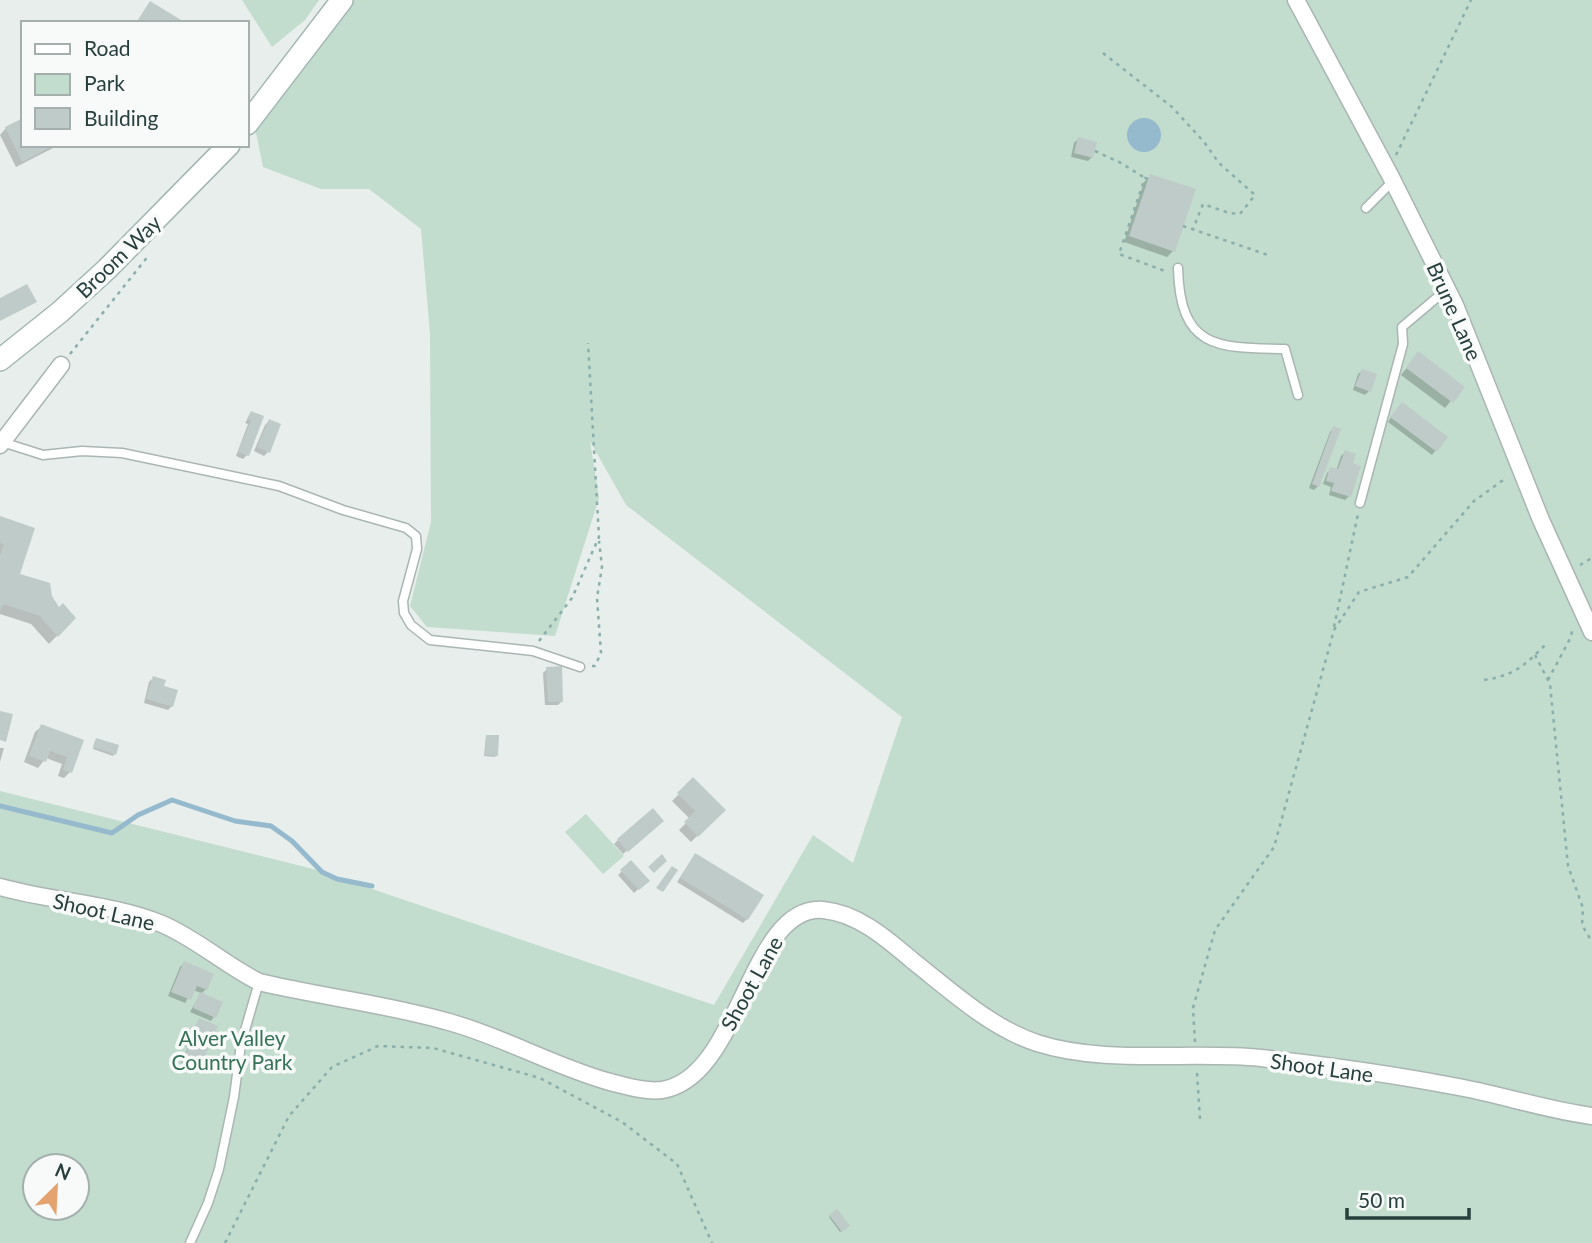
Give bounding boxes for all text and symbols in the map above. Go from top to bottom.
legend [21,21,248,147]
text: Road [84,35,131,60]
text: Park [84,70,125,95]
text: Building [84,105,159,130]
street label: Broom Way [70,209,166,303]
street label: Brune Lane [1422,258,1488,364]
street label: Shoot Lane [51,887,157,935]
street label: Shoot Lane [715,932,787,1034]
park label: Alver Valley Country Park [172,1025,293,1074]
street label: Shoot Lane [1269,1047,1375,1087]
north arrow [21,1152,91,1222]
text: N [52,1158,74,1184]
scale bar [1347,1176,1470,1220]
text: 50 m [1358,1187,1405,1212]

